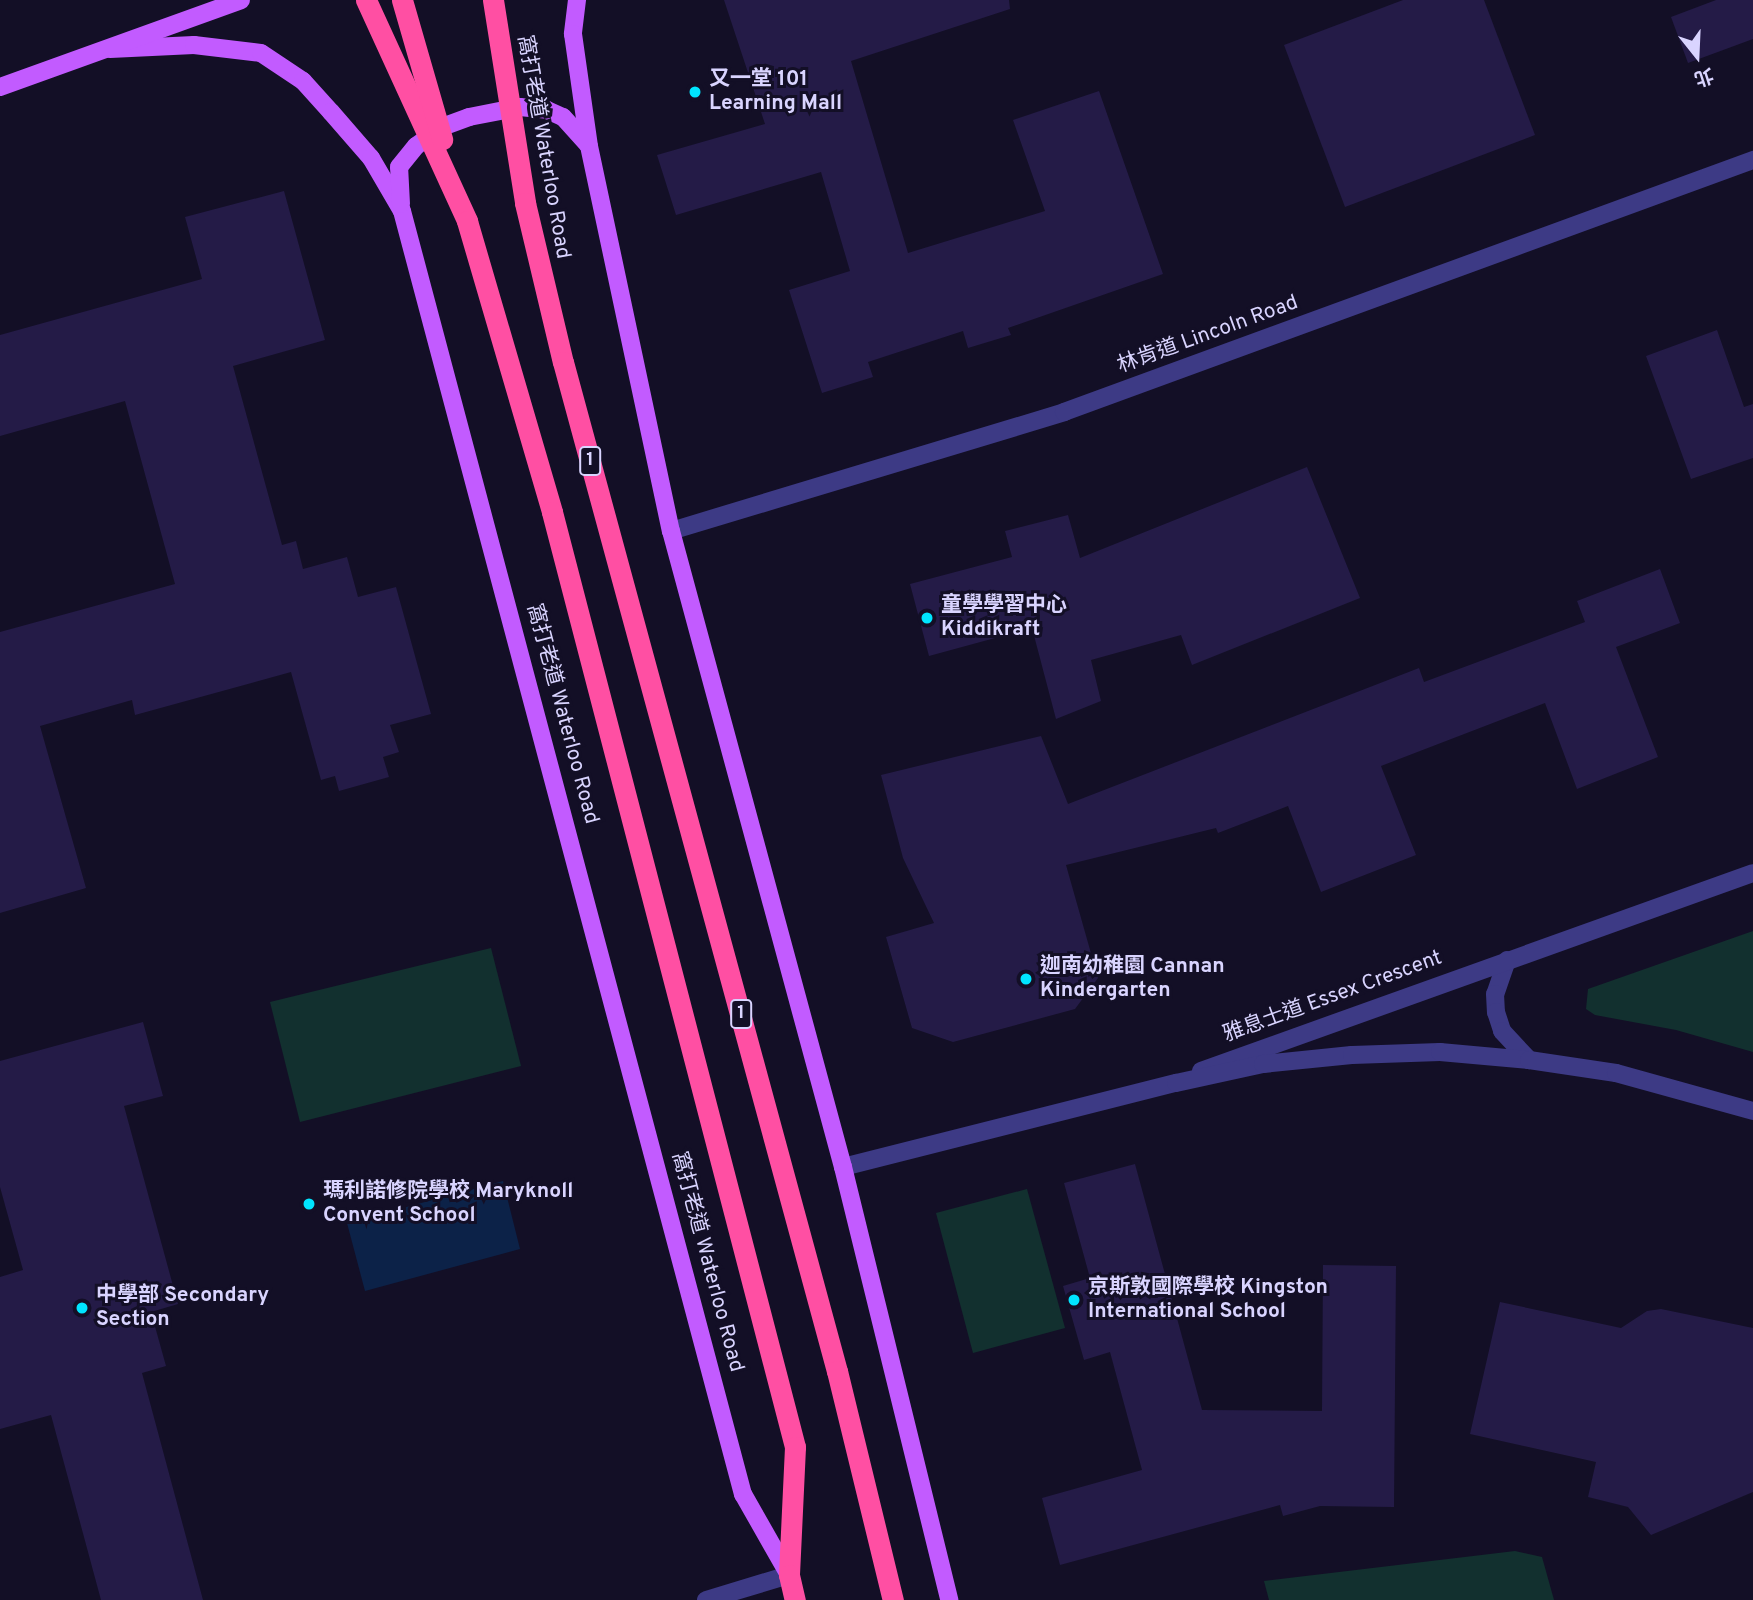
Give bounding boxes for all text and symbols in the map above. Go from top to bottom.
north arrow [1662,21,1732,91]
street label: 窩打老道 Waterloo Road [511,33,575,261]
text: 北 [1691,62,1716,90]
place label: 又一堂 101 Learning Mall [709,67,842,117]
marker: 又一堂 101 Learning Mall [687,84,703,100]
street label: 林肯道 Lincoln Road [1114,291,1302,379]
road number: 1 [578,446,602,476]
place label: 童學學習中心 Kiddikraft [941,593,1067,643]
street label: 窩打老道 Waterloo Road [520,601,604,827]
marker: 童學學習中心 Kiddikraft [919,610,935,626]
street label: 雅息士道 Essex Crescent [1220,946,1446,1048]
place label: 迦南幼稚園 Cannan Kindergarten [1040,954,1225,1004]
marker: 迦南幼稚園 Cannan Kindergarten [1018,971,1034,987]
road number: 1 [729,998,753,1030]
street label: 窩打老道 Waterloo Road [665,1149,749,1375]
place label: 瑪利諾修院學校 Maryknoll Convent School [323,1179,573,1229]
marker: 瑪利諾修院學校 Maryknoll Convent School [301,1196,317,1212]
place label: 京斯敦國際學校 Kingston International School [1088,1275,1328,1325]
place label: 中學部 Secondary Section [96,1283,269,1333]
marker: 京斯敦國際學校 Kingston International School [1066,1292,1082,1308]
marker: 中學部 Secondary Section [74,1300,90,1316]

